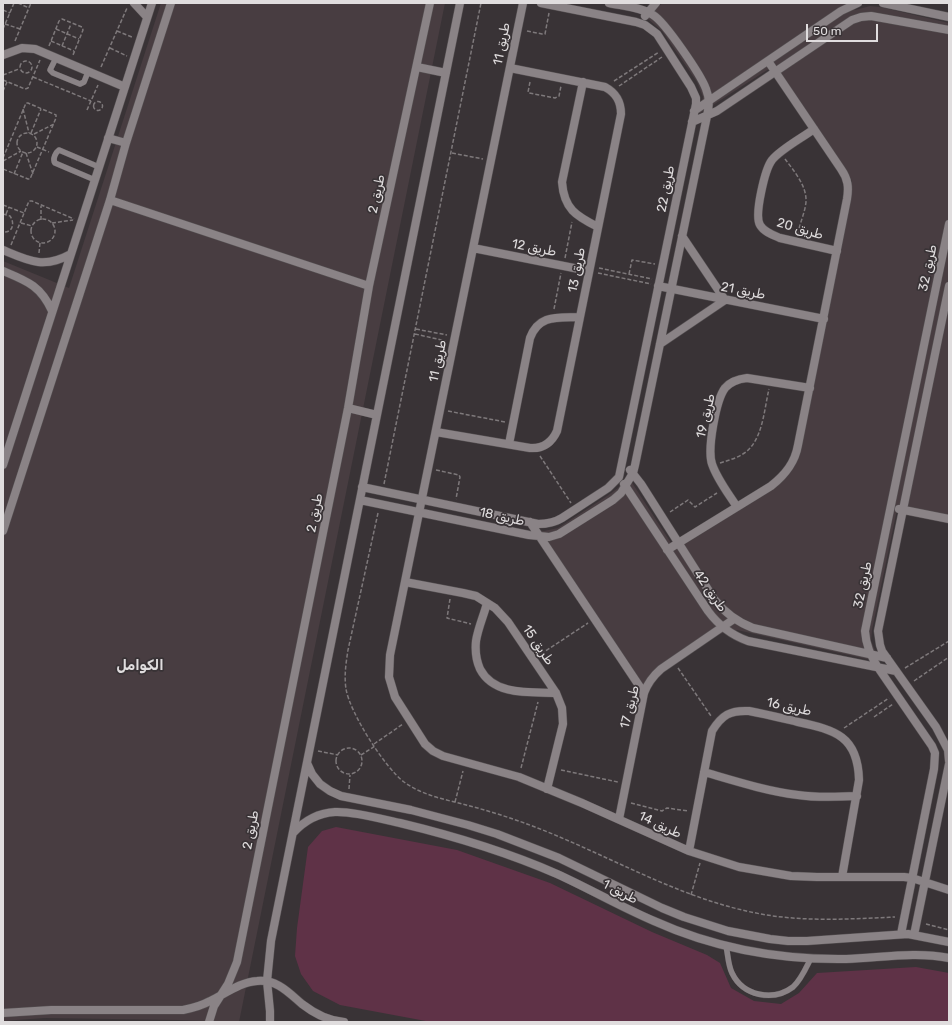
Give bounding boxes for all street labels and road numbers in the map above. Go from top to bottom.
street label: طريق 11 [490,21,514,67]
street label: طريق 22 [654,164,678,214]
street label: طريق 2 [365,173,389,215]
street label: طريق 20 [775,215,825,243]
street label: طريق 12 [510,236,558,260]
street label: طريق 32 [915,243,941,293]
street label: طريق 13 [565,246,589,294]
street label: طريق 21 [719,279,767,303]
street label: طريق 11 [426,338,450,384]
street label: طريق 19 [693,392,719,440]
street label: طريق 2 [304,492,326,534]
street label: طريق 18 [478,505,526,529]
street label: طريق 32 [850,560,876,610]
street label: طريق 42 [690,567,730,615]
street label: طريق 15 [519,622,557,668]
street label: طريق 17 [617,684,643,730]
street label: طريق 16 [765,695,813,719]
street label: طريق 14 [636,808,684,842]
street label: طريق 2 [240,809,262,851]
street label: طريق 1 [600,877,640,907]

